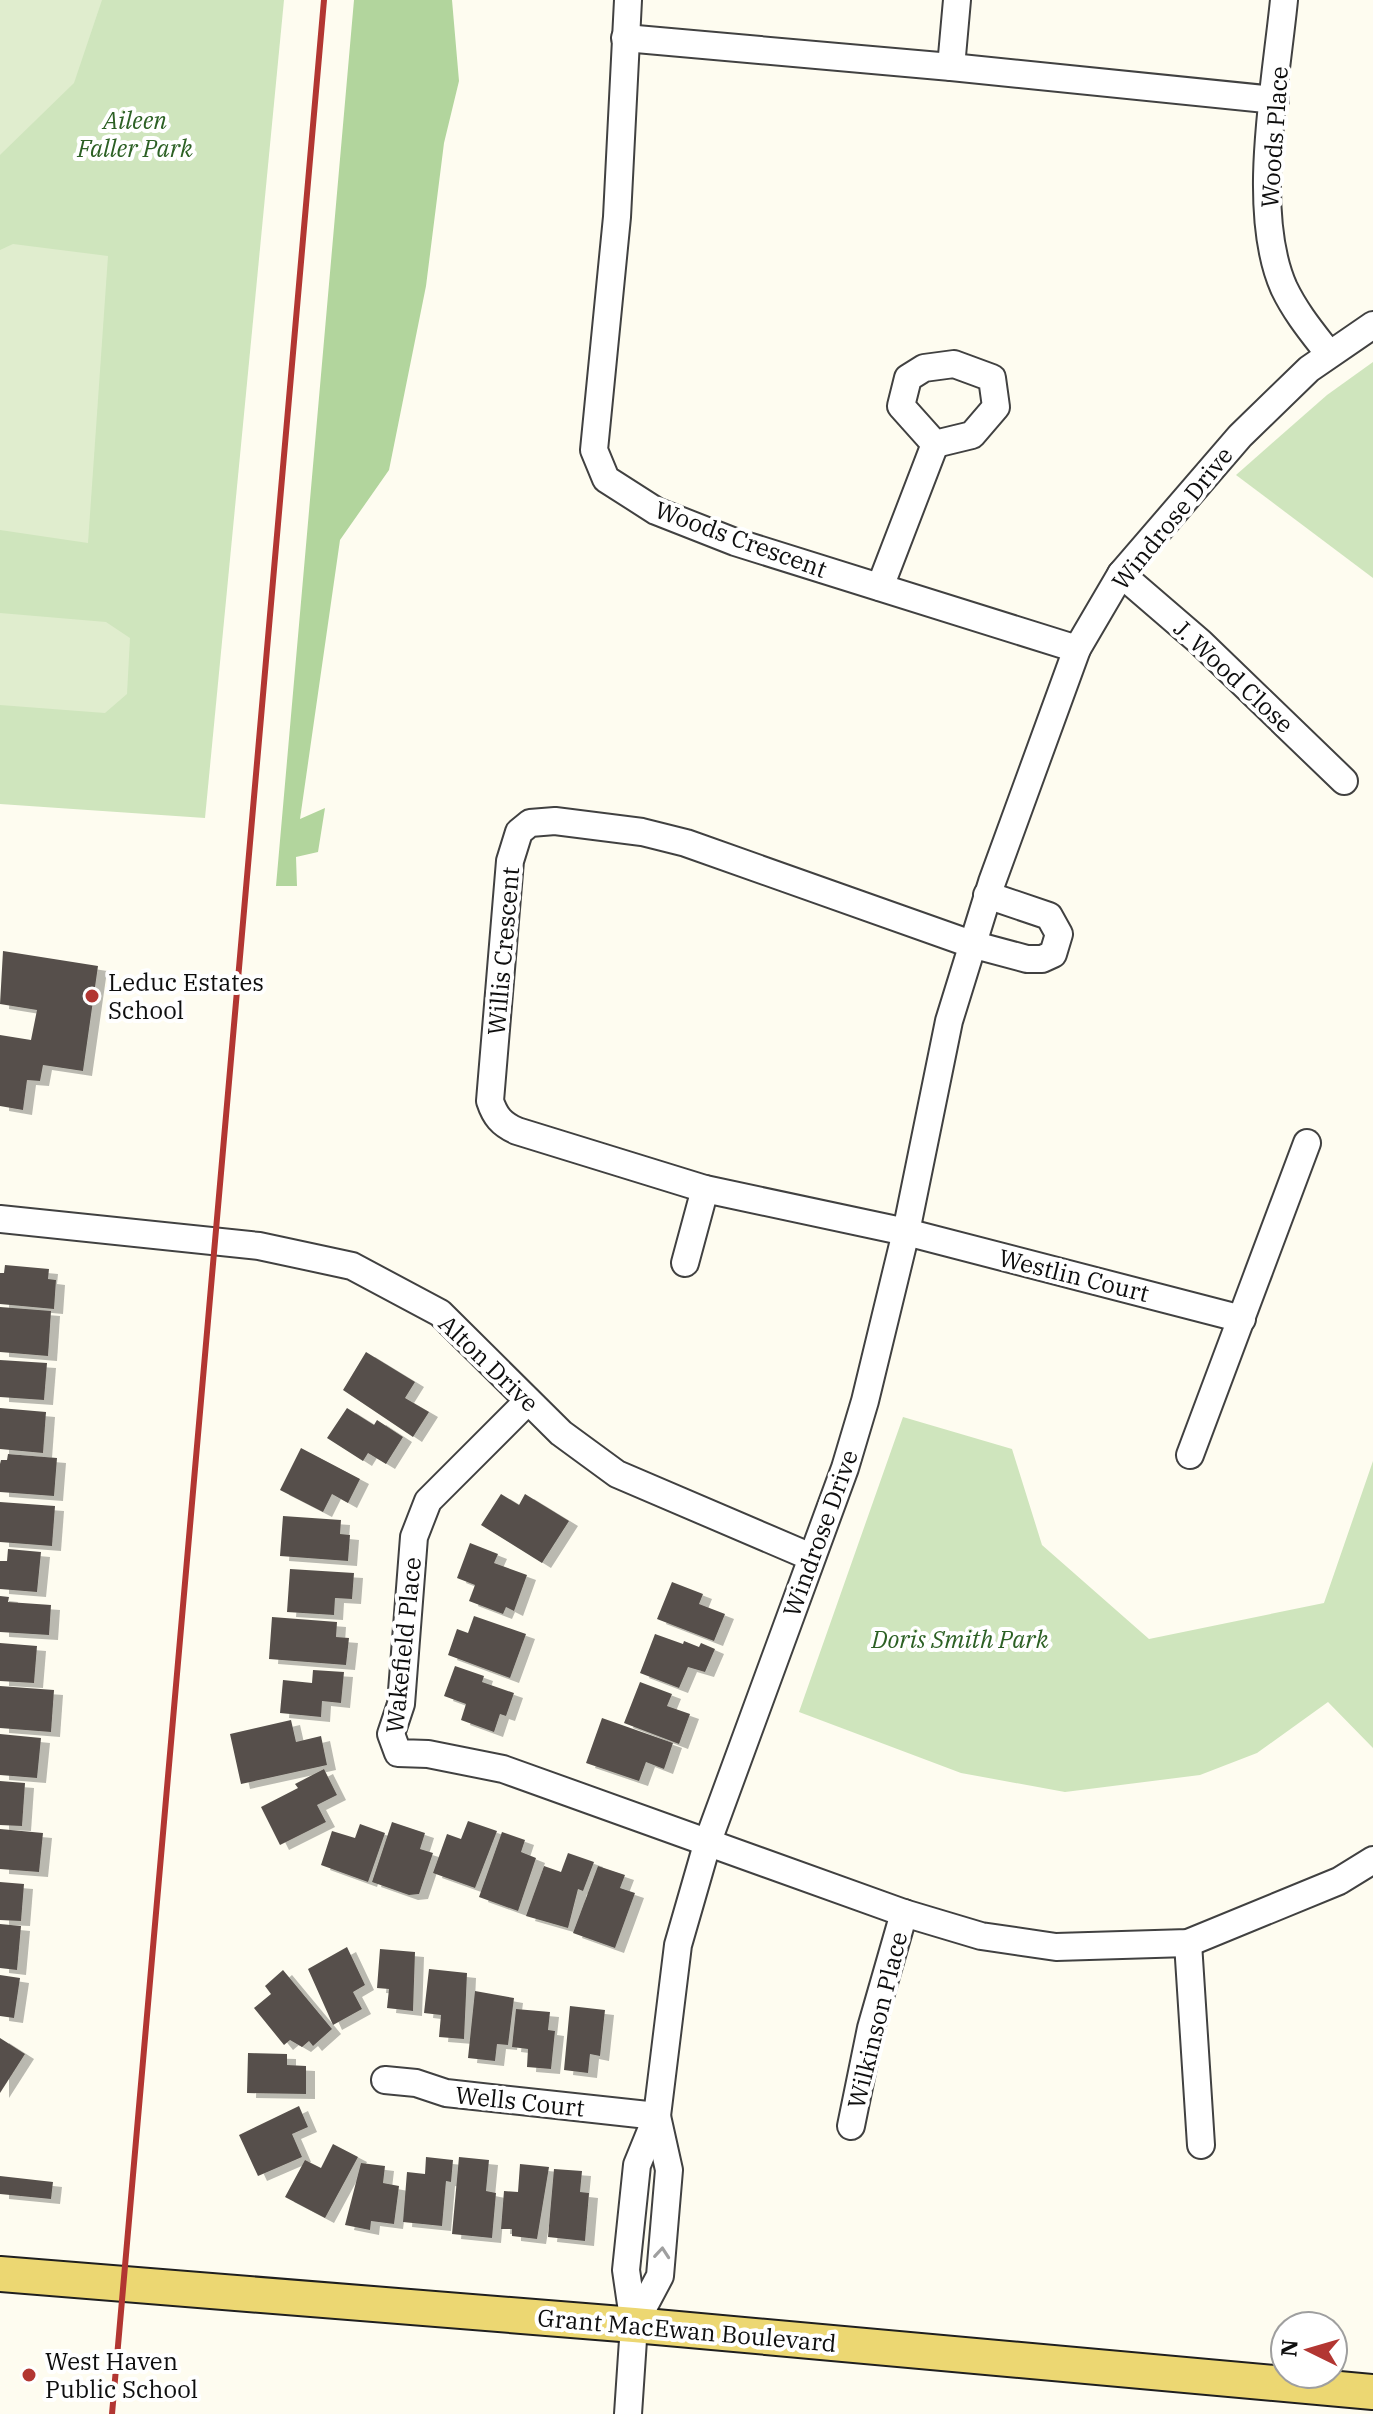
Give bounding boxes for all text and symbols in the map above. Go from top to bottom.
street label: Woods Place [1253,65,1295,209]
park label: Aileen Faller Park [76,104,193,164]
street label: Windrose Drive [1104,440,1240,596]
street label: Woods Crescent [651,493,831,585]
street label: J. Wood Close [1167,612,1301,740]
street label: Willis Crescent [480,865,526,1037]
place label: Leduc Estates School [108,966,264,1026]
marker: Leduc Estates School [83,987,101,1005]
street label: Westlin Court [996,1241,1152,1309]
street label: Alton Drive [432,1307,546,1419]
street label: Windrose Drive [775,1445,865,1621]
street label: Wakefield Place [378,1555,428,1735]
park label: Doris Smith Park [871,1623,1049,1655]
street label: Wilkinson Place [840,1928,914,2112]
street label: Wells Court [454,2078,586,2124]
one-way arrow [653,2246,670,2259]
street label: Grant MacEwan Boulevard [536,2301,838,2359]
north arrow [1269,2310,1349,2390]
text: N [1273,2338,1304,2358]
place label: West Haven Public School [45,2345,198,2405]
marker: West Haven Public School [20,2366,38,2384]

